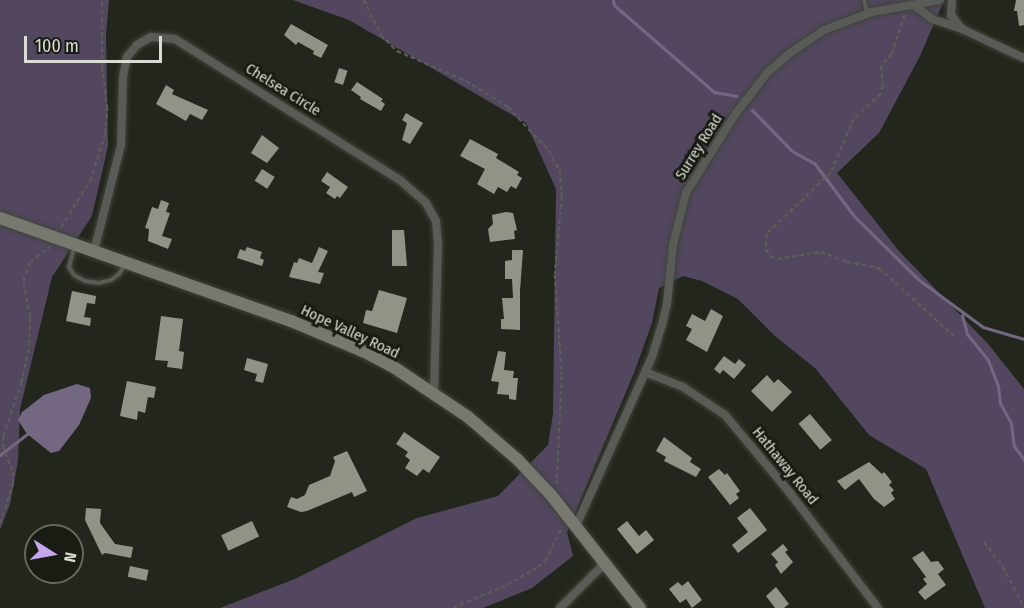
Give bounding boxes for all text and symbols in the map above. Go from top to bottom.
scale bar [27,24,165,62]
text: 100 m [35,35,79,57]
street label: Chelsea Circle [242,60,324,120]
street label: Surrey Road [672,111,726,183]
street label: Hope Valley Road [298,301,402,363]
street label: Hathaway Road [748,424,822,508]
north arrow [24,524,84,584]
text: N [60,551,80,564]

